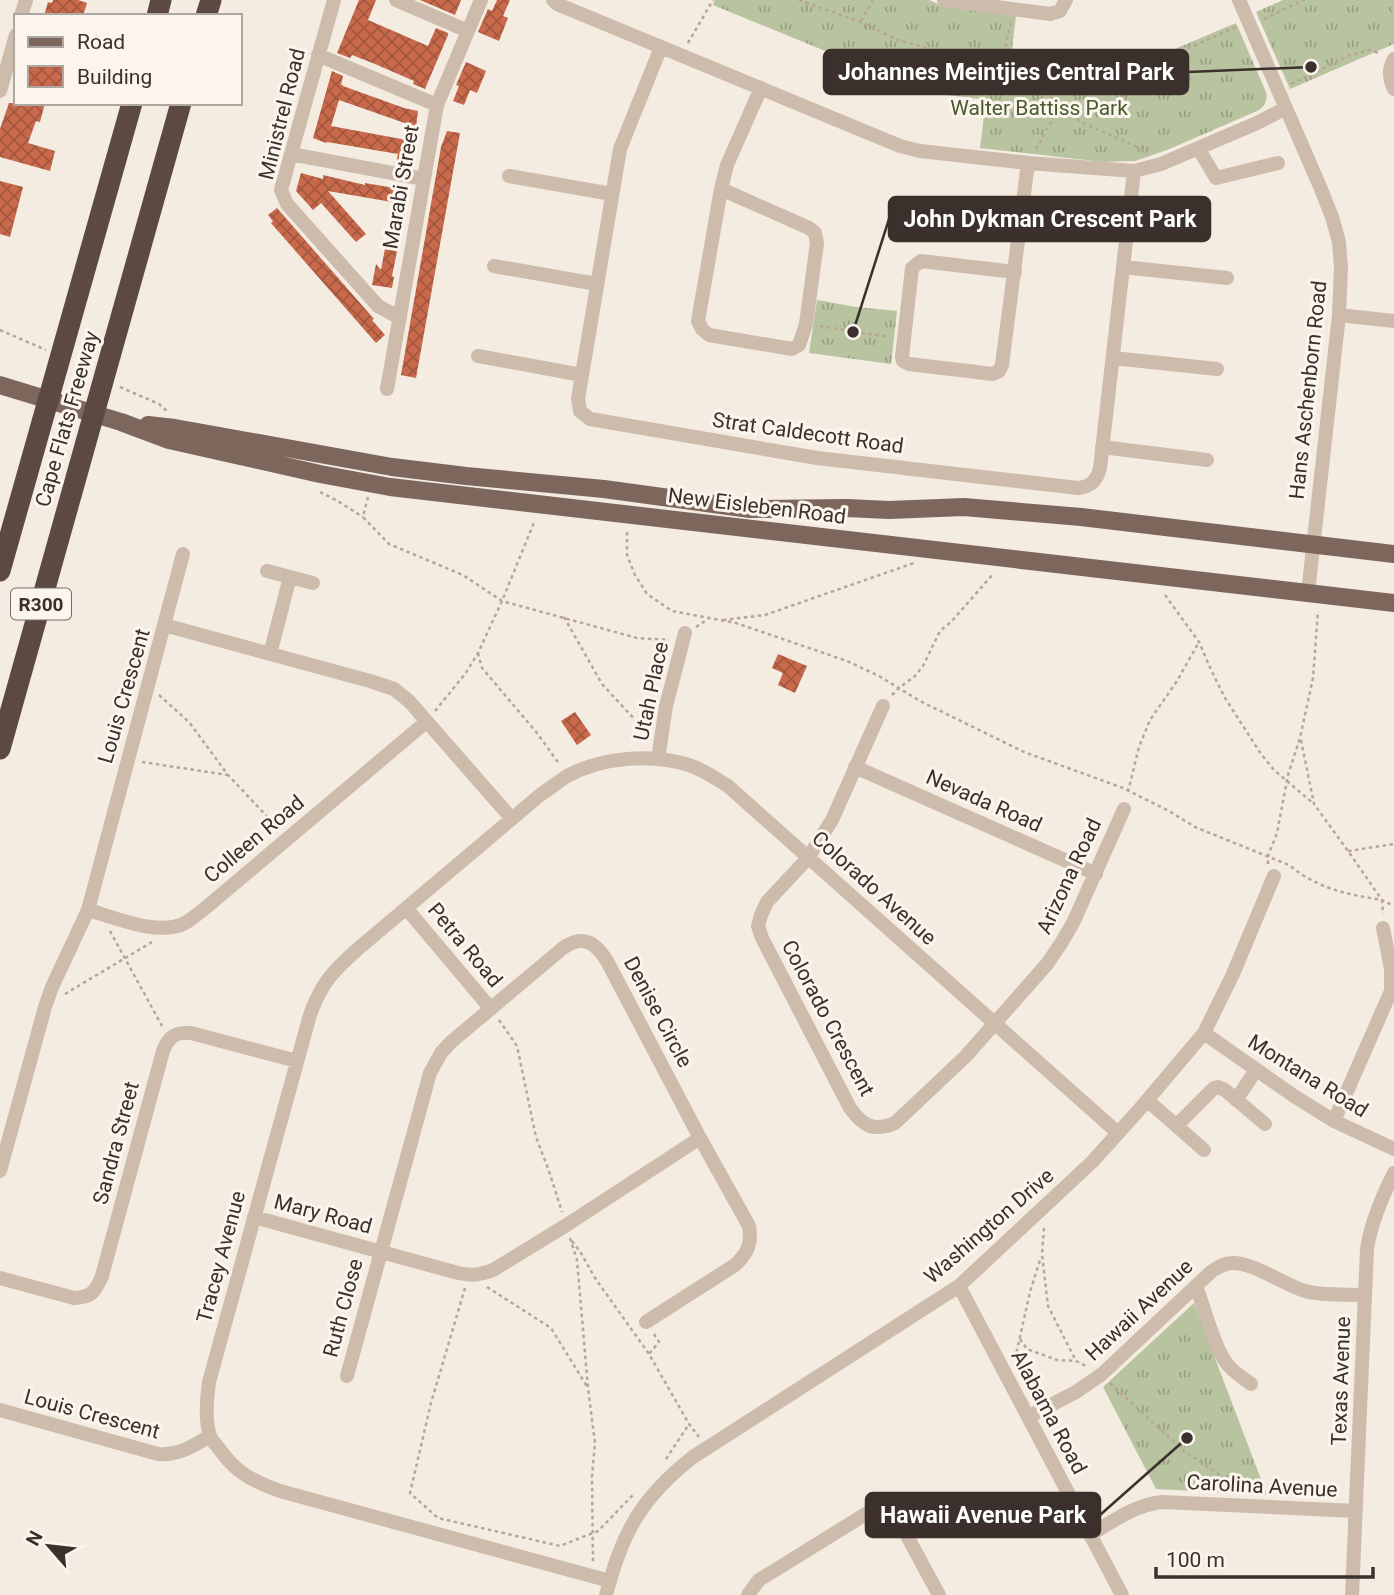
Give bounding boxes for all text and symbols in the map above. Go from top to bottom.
legend [14,14,242,105]
text: Road [77,30,125,54]
street label: Ministrel Road [254,46,310,182]
callout: Johannes Meintjies Central Park [824,50,1188,94]
text: Johannes Meintjies Central Park [838,59,1175,86]
text: Building [77,65,152,89]
park label: Walter Battiss Park [950,96,1128,120]
street label: Marabi Street [378,123,424,251]
callout: John Dykman Crescent Park [889,197,1210,241]
text: John Dykman Crescent Park [904,206,1197,233]
street label: Hans Aschenborn Road [1285,279,1331,501]
street label: Cape Flats Freeway [30,328,104,510]
street label: Strat Caldecott Road [711,408,905,458]
street label: New Eisleben Road [667,483,847,529]
road number: R300 [11,589,71,620]
street label: Louis Crescent [93,626,155,766]
street label: Utah Place [629,639,673,743]
street label: Nevada Road [922,765,1046,837]
street label: Colleen Road [199,790,309,888]
street label: Arizona Road [1032,814,1106,938]
street label: Colorado Avenue [807,826,941,950]
street label: Petra Road [423,898,507,992]
street label: Colorado Crescent [777,936,879,1100]
street label: Denise Circle [619,953,697,1071]
street label: Montana Road [1244,1030,1372,1122]
street label: Sandra Street [88,1079,144,1207]
street label: Washington Drive [920,1163,1058,1289]
street label: Tracey Avenue [192,1188,250,1326]
street label: Mary Road [271,1189,375,1239]
street label: Hawaii Avenue [1080,1254,1198,1366]
street label: Ruth Close [318,1256,368,1360]
street label: Texas Avenue [1327,1316,1355,1446]
street label: Alabama Road [1006,1346,1092,1478]
street label: Louis Crescent [22,1384,162,1444]
street label: Carolina Avenue [1186,1470,1338,1502]
callout: Hawaii Avenue Park [866,1493,1100,1537]
text: Hawaii Avenue Park [880,1502,1087,1529]
north arrow [14,1511,84,1581]
text: N [21,1527,48,1550]
scale bar [1156,1536,1373,1580]
text: 100 m [1166,1548,1225,1572]

